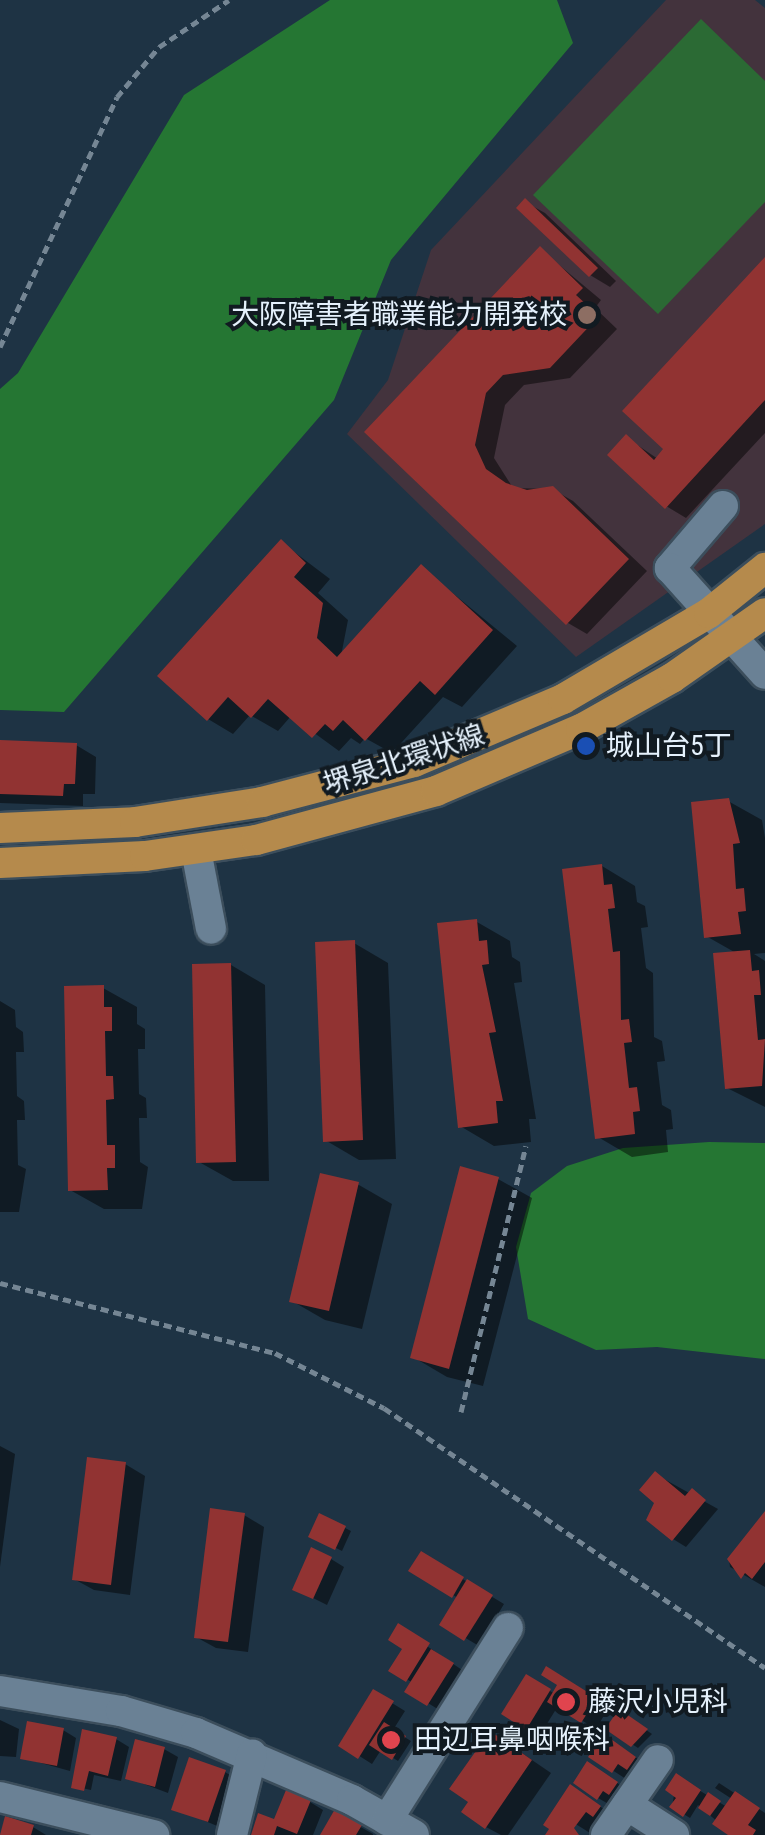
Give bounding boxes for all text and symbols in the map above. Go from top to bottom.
place label: 大阪障害者職業能力開発校 [231,298,567,332]
marker: 大阪障害者職業能力開発校 [576,304,598,326]
street label: 堺泉北環状線 [319,718,489,802]
place label: 城山台5丁 [606,729,732,763]
marker: 城山台5丁 [575,735,597,757]
place label: 藤沢小児科 [588,1685,728,1719]
marker: 藤沢小児科 [553,1689,579,1715]
place label: 田辺耳鼻咽喉科 [414,1723,610,1757]
marker: 田辺耳鼻咽喉科 [378,1727,404,1753]

